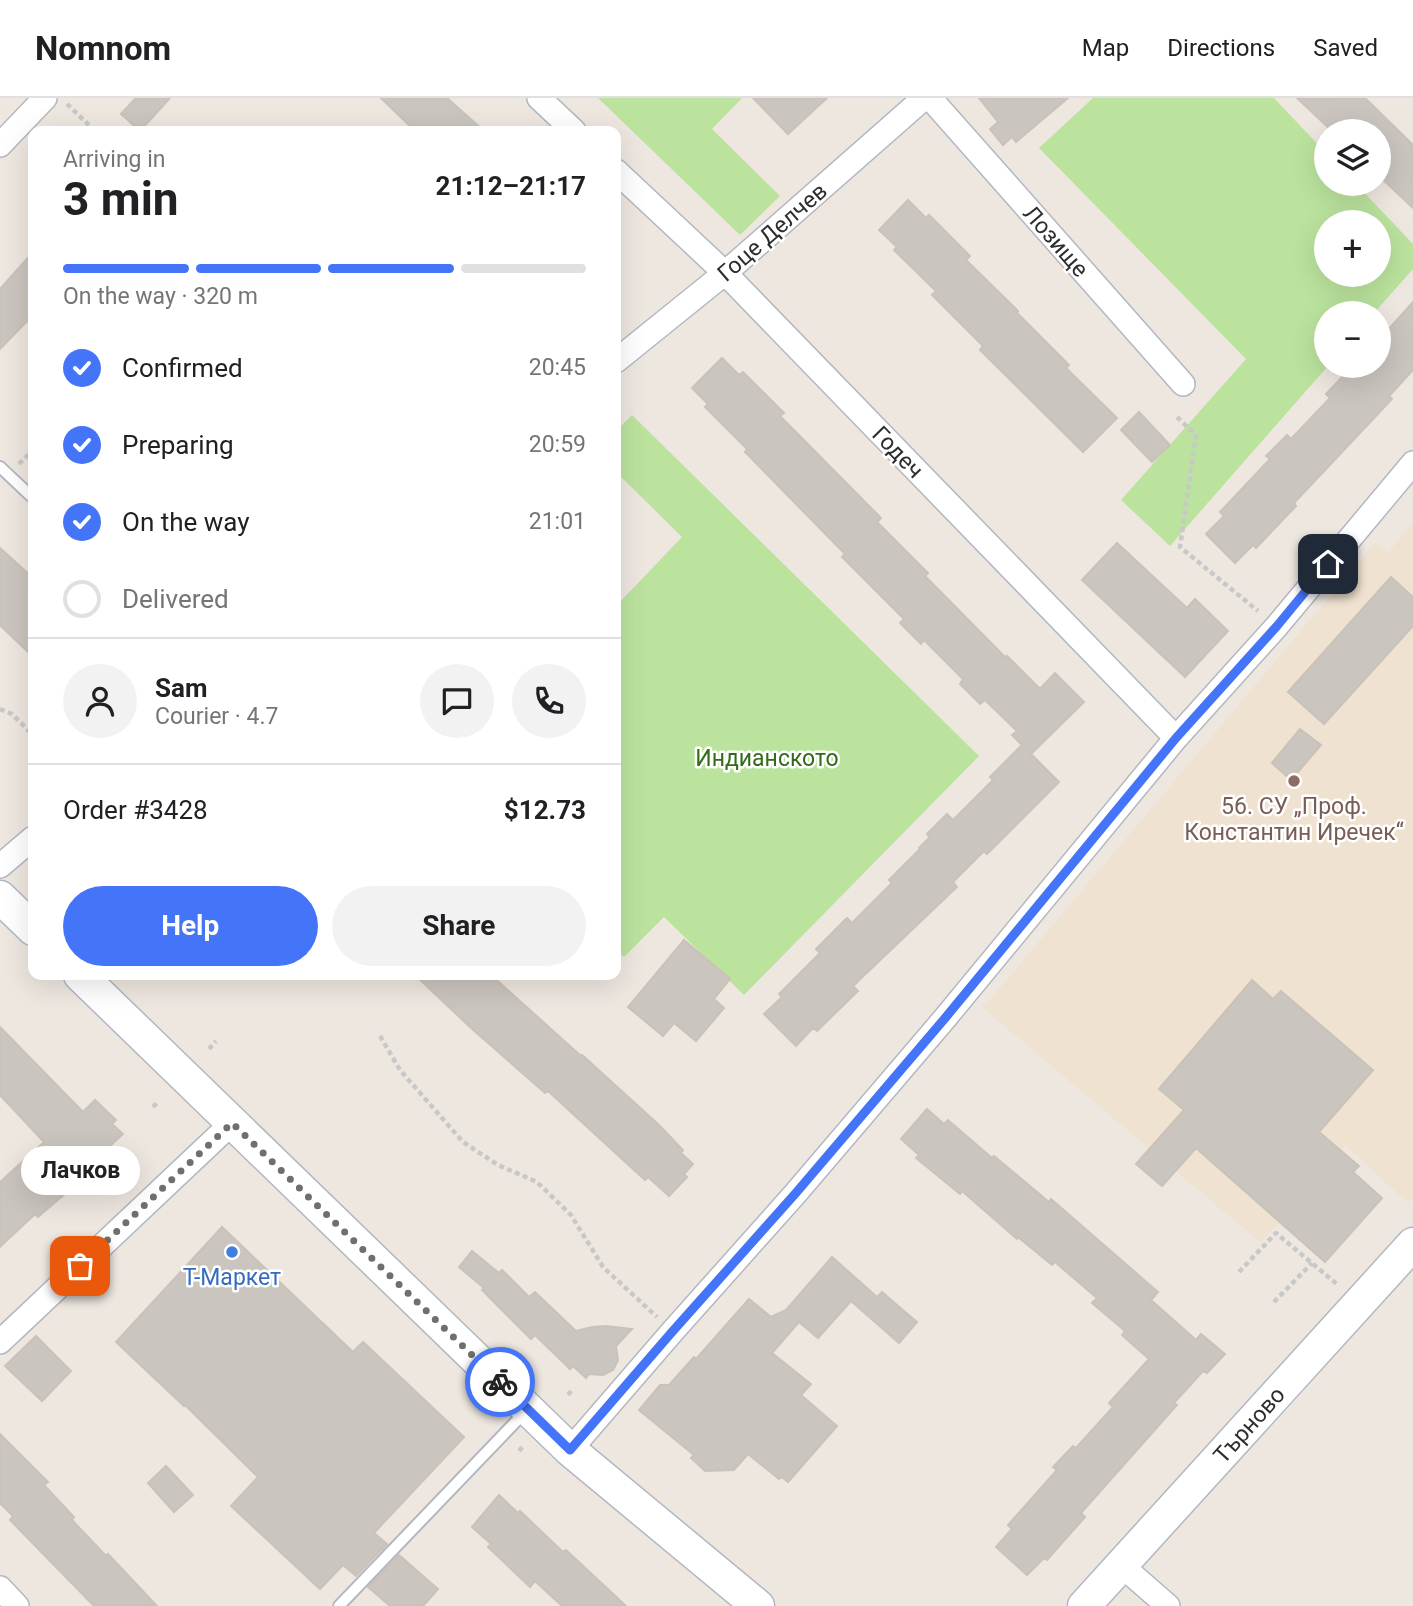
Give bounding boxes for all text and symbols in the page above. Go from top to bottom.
text: Nomnom [35,29,171,68]
text: Map [1082,34,1129,62]
text: Directions [1167,34,1275,62]
text: Saved [1313,34,1378,62]
map controls [1314,119,1391,378]
button: layers [1314,119,1391,196]
text: Arriving in [63,146,166,173]
text: 21:12–21:17 [436,171,586,201]
text: 3 min [63,172,179,226]
street label: Гоце Делчев [712,178,832,287]
street label: Лозище [1017,200,1094,283]
button: + [1314,210,1391,287]
text: On the way · 320 m [63,283,258,310]
button: − [1314,301,1391,378]
icon: check [63,349,101,387]
text: Confirmed [122,353,243,383]
text: 20:45 [529,354,586,381]
street label: Годеч [867,421,929,484]
icon: check [63,426,101,464]
text: Preparing [122,430,234,460]
text: 20:59 [529,431,586,458]
icon: check [63,503,101,541]
text: On the way [122,507,250,537]
text: 21:01 [529,508,586,535]
pin [1298,534,1358,594]
icon: home [1309,545,1347,583]
text: Delivered [122,584,229,614]
button: person [63,664,137,738]
button: chat [420,664,494,738]
button: phone [512,664,586,738]
text: Sam [155,673,207,703]
text: Courier · 4.7 [155,703,278,730]
park label: Индианското [695,745,839,772]
marker: 56. СУ „Проф. Константин Иречек“ [1286,773,1302,789]
place label: 56. СУ „Проф. Константин Иречек“ [1184,793,1404,846]
text: Order #3428 [63,795,208,825]
text: $12.73 [504,795,586,825]
button: Help [63,886,318,966]
button: Share [332,886,586,966]
callout: Лачков [20,1147,140,1196]
text: Лачков [41,1157,120,1184]
pin [50,1236,110,1296]
marker: Т-Маркет [224,1244,240,1260]
icon: bag [61,1247,99,1285]
place label: Т-Маркет [183,1264,281,1291]
courier [465,1347,535,1417]
icon: bike [481,1363,519,1401]
street label: Търново [1208,1382,1291,1469]

